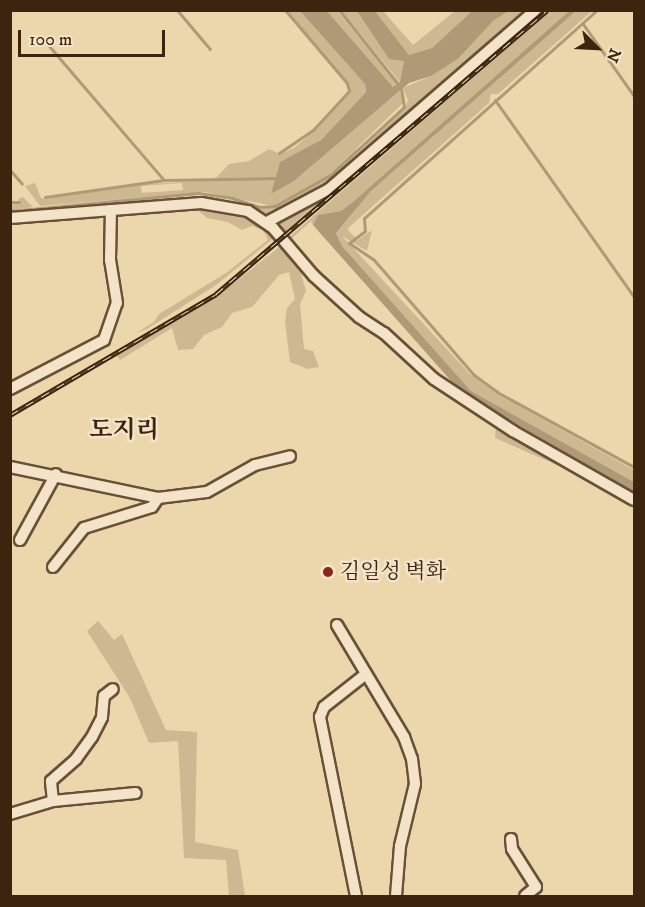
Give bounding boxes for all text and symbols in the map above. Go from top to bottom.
scale bar [21,18,168,56]
north arrow [567,18,627,78]
text: 100 m [29,29,72,51]
text: N [602,45,625,65]
district label: 도지리 [89,417,159,445]
place label: 김일성 벽화 [340,559,446,585]
marker: 김일성 벽화 [321,565,335,579]

